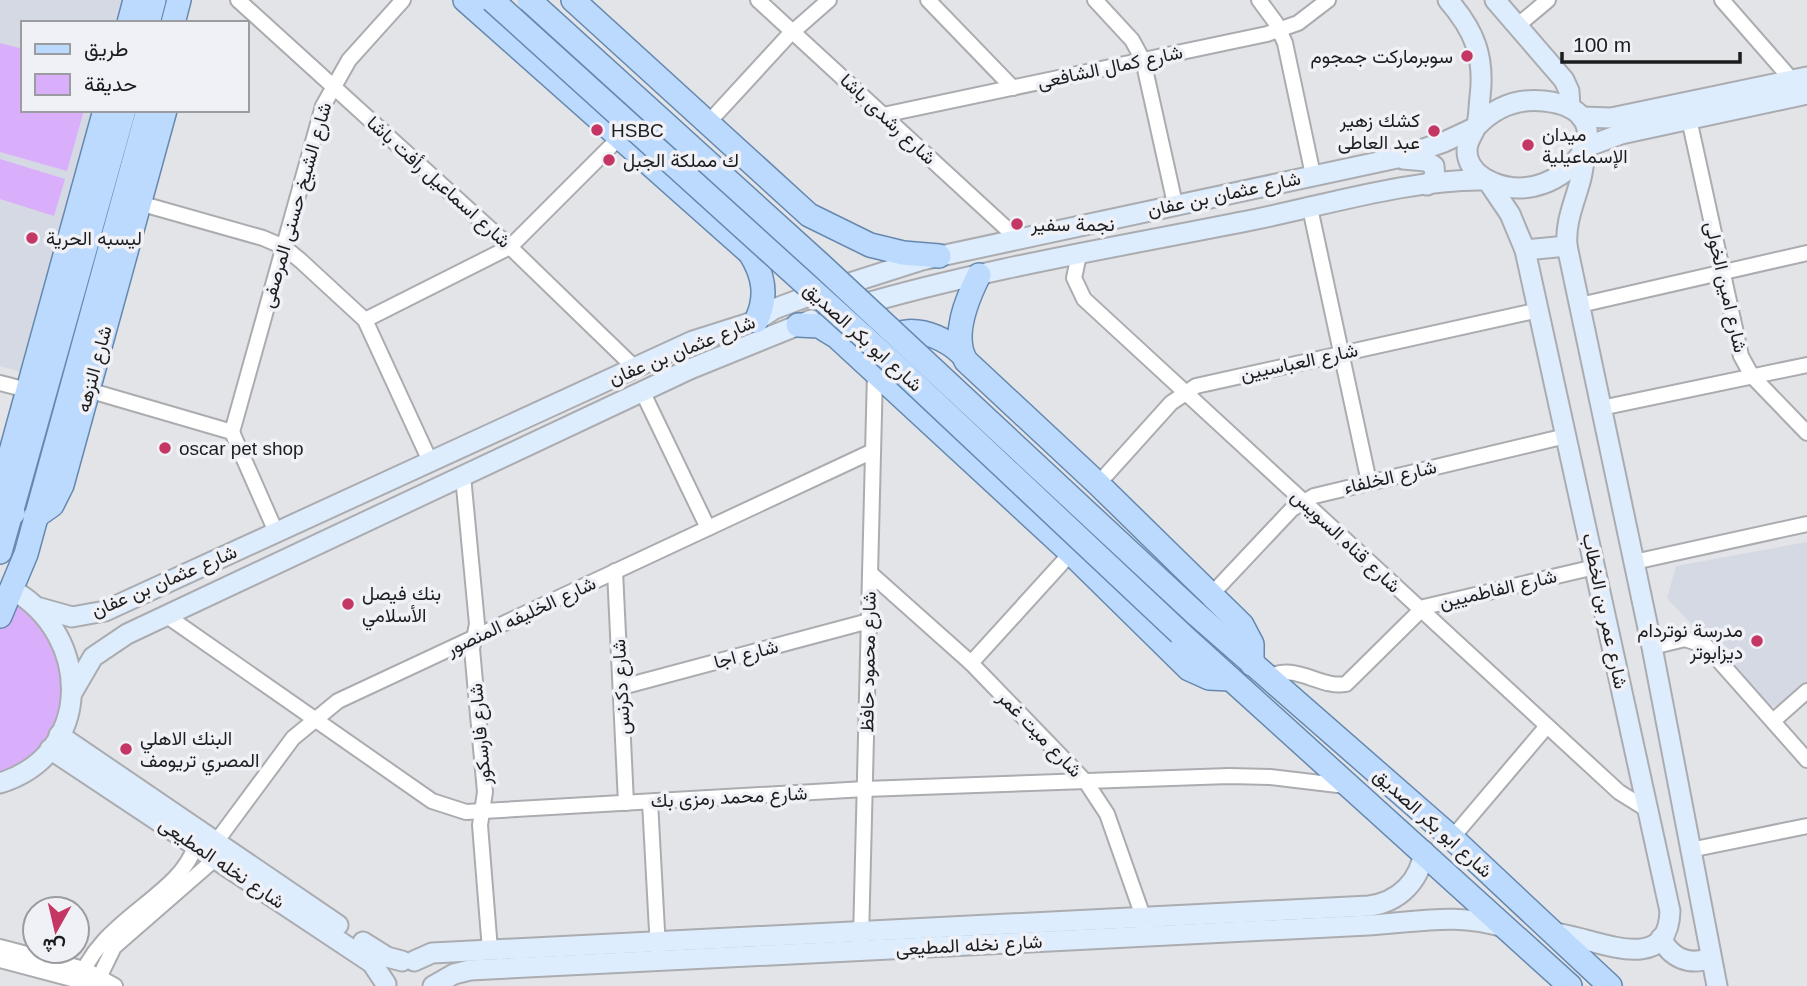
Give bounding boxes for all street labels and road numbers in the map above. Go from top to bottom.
street label: شارع كمال الشافعى [1035,41,1185,95]
street label: شارع رشدى باشا [835,69,940,170]
street label: شارع الشيخ حسنى المرصفى [257,100,338,311]
street label: شارع اسماعيل رأفت باشا [362,112,515,254]
street label: شارع عثمان بن عفان [1146,168,1303,222]
street label: شارع امين الخولى [1699,220,1751,355]
street label: شارع ابو بكر الصديق [798,278,927,397]
street label: شارع عثمان بن عفان [606,311,759,391]
street label: شارع النزهه [72,323,118,415]
street label: شارع العباسيين [1238,339,1360,387]
street label: شارع الخلفاء [1342,456,1439,500]
street label: شارع قناه السويس [1286,485,1405,598]
street label: شارع عمر بن الخطاب [1576,531,1632,691]
street label: شارع عثمان بن عفان [88,541,241,623]
street label: شارع الفاطميين [1437,565,1559,615]
street label: شارع الخليفه المنصور [442,572,600,662]
street label: شارع محمود حافظ [856,591,882,733]
street label: شارع اجا [712,635,781,675]
street label: شارع دكرنس [608,639,636,735]
street label: شارع فارسكور [465,682,497,787]
street label: شارع ميت غمر [992,686,1086,783]
street label: شارع ابو بكر الصديق [1368,764,1497,883]
street label: شارع محمد رمزى بك [650,782,808,814]
street label: شارع نخله المطيعى [154,813,289,914]
street label: شارع نخله المطيعى [895,931,1043,961]

